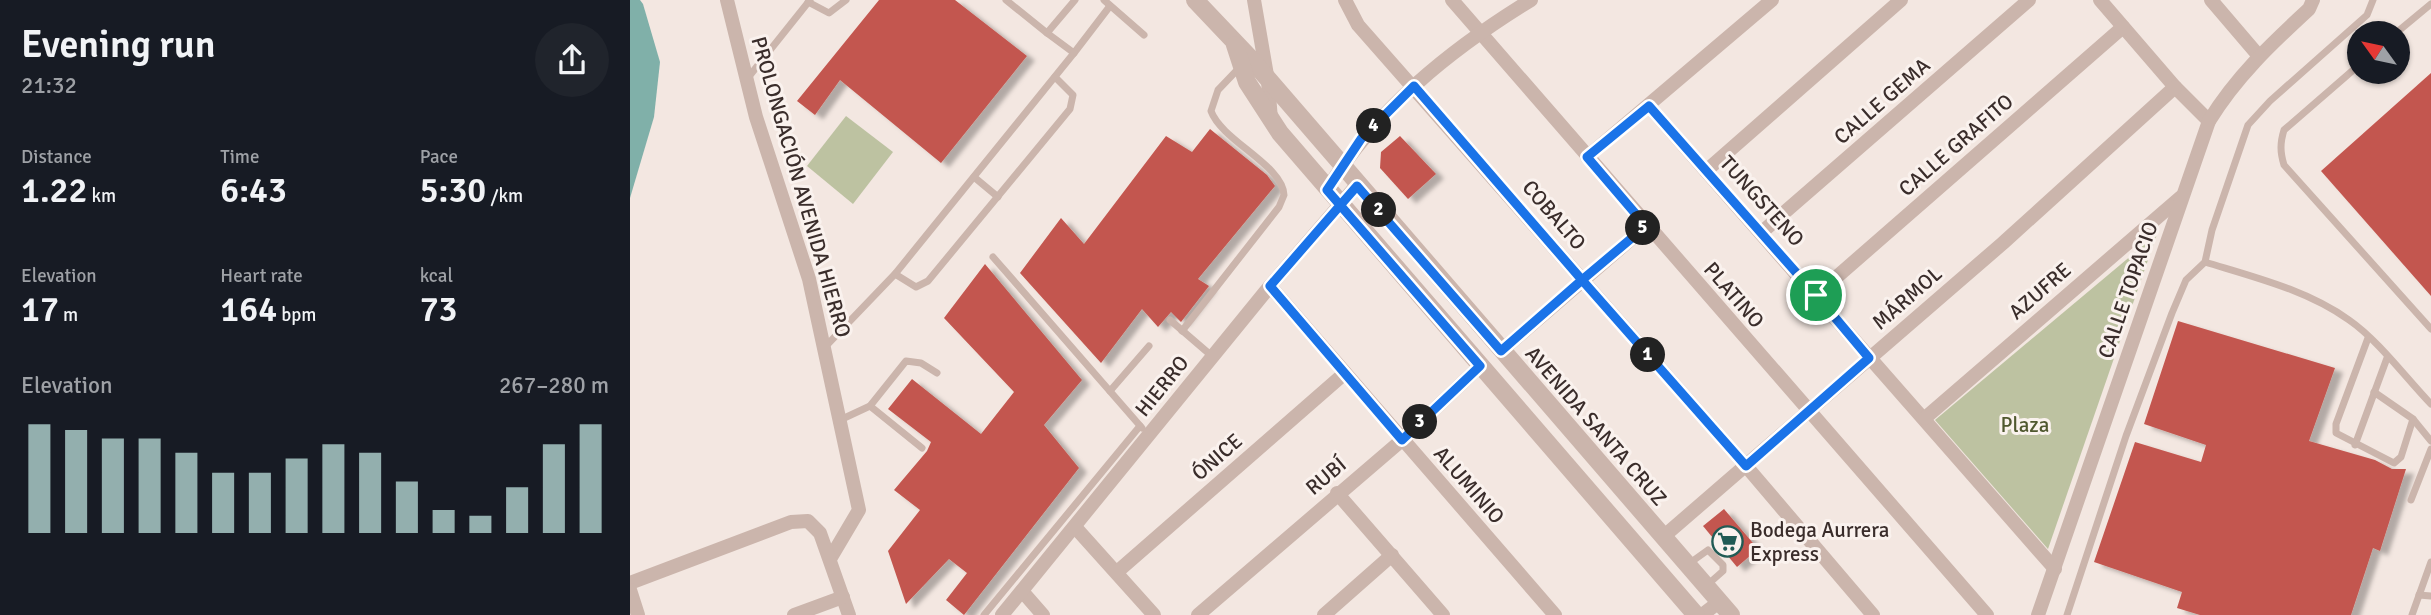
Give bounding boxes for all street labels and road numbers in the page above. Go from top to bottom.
street label: PROLONGACIÓN AVENIDA HIERRO [746,33,856,341]
street label: CALLE GEMA [1829,52,1935,150]
street label: CALLE GRAFITO [1893,88,2019,202]
street label: TUNGSTENO [1714,150,1810,252]
street label: COBALTO [1517,175,1591,255]
street label: CALLE TOPACIO [2092,218,2164,362]
street label: PLATINO [1698,257,1770,333]
street label: AZUFRE [2003,257,2077,325]
street label: MÁRMOL [1867,260,1947,335]
street label: AVENIDA SANTA CRUZ [1520,341,1672,511]
street label: HIERRO [1130,350,1194,422]
street label: ÓNICE [1186,428,1248,486]
street label: ALUMINIO [1428,441,1510,529]
street label: RUBÍ [1300,451,1352,500]

